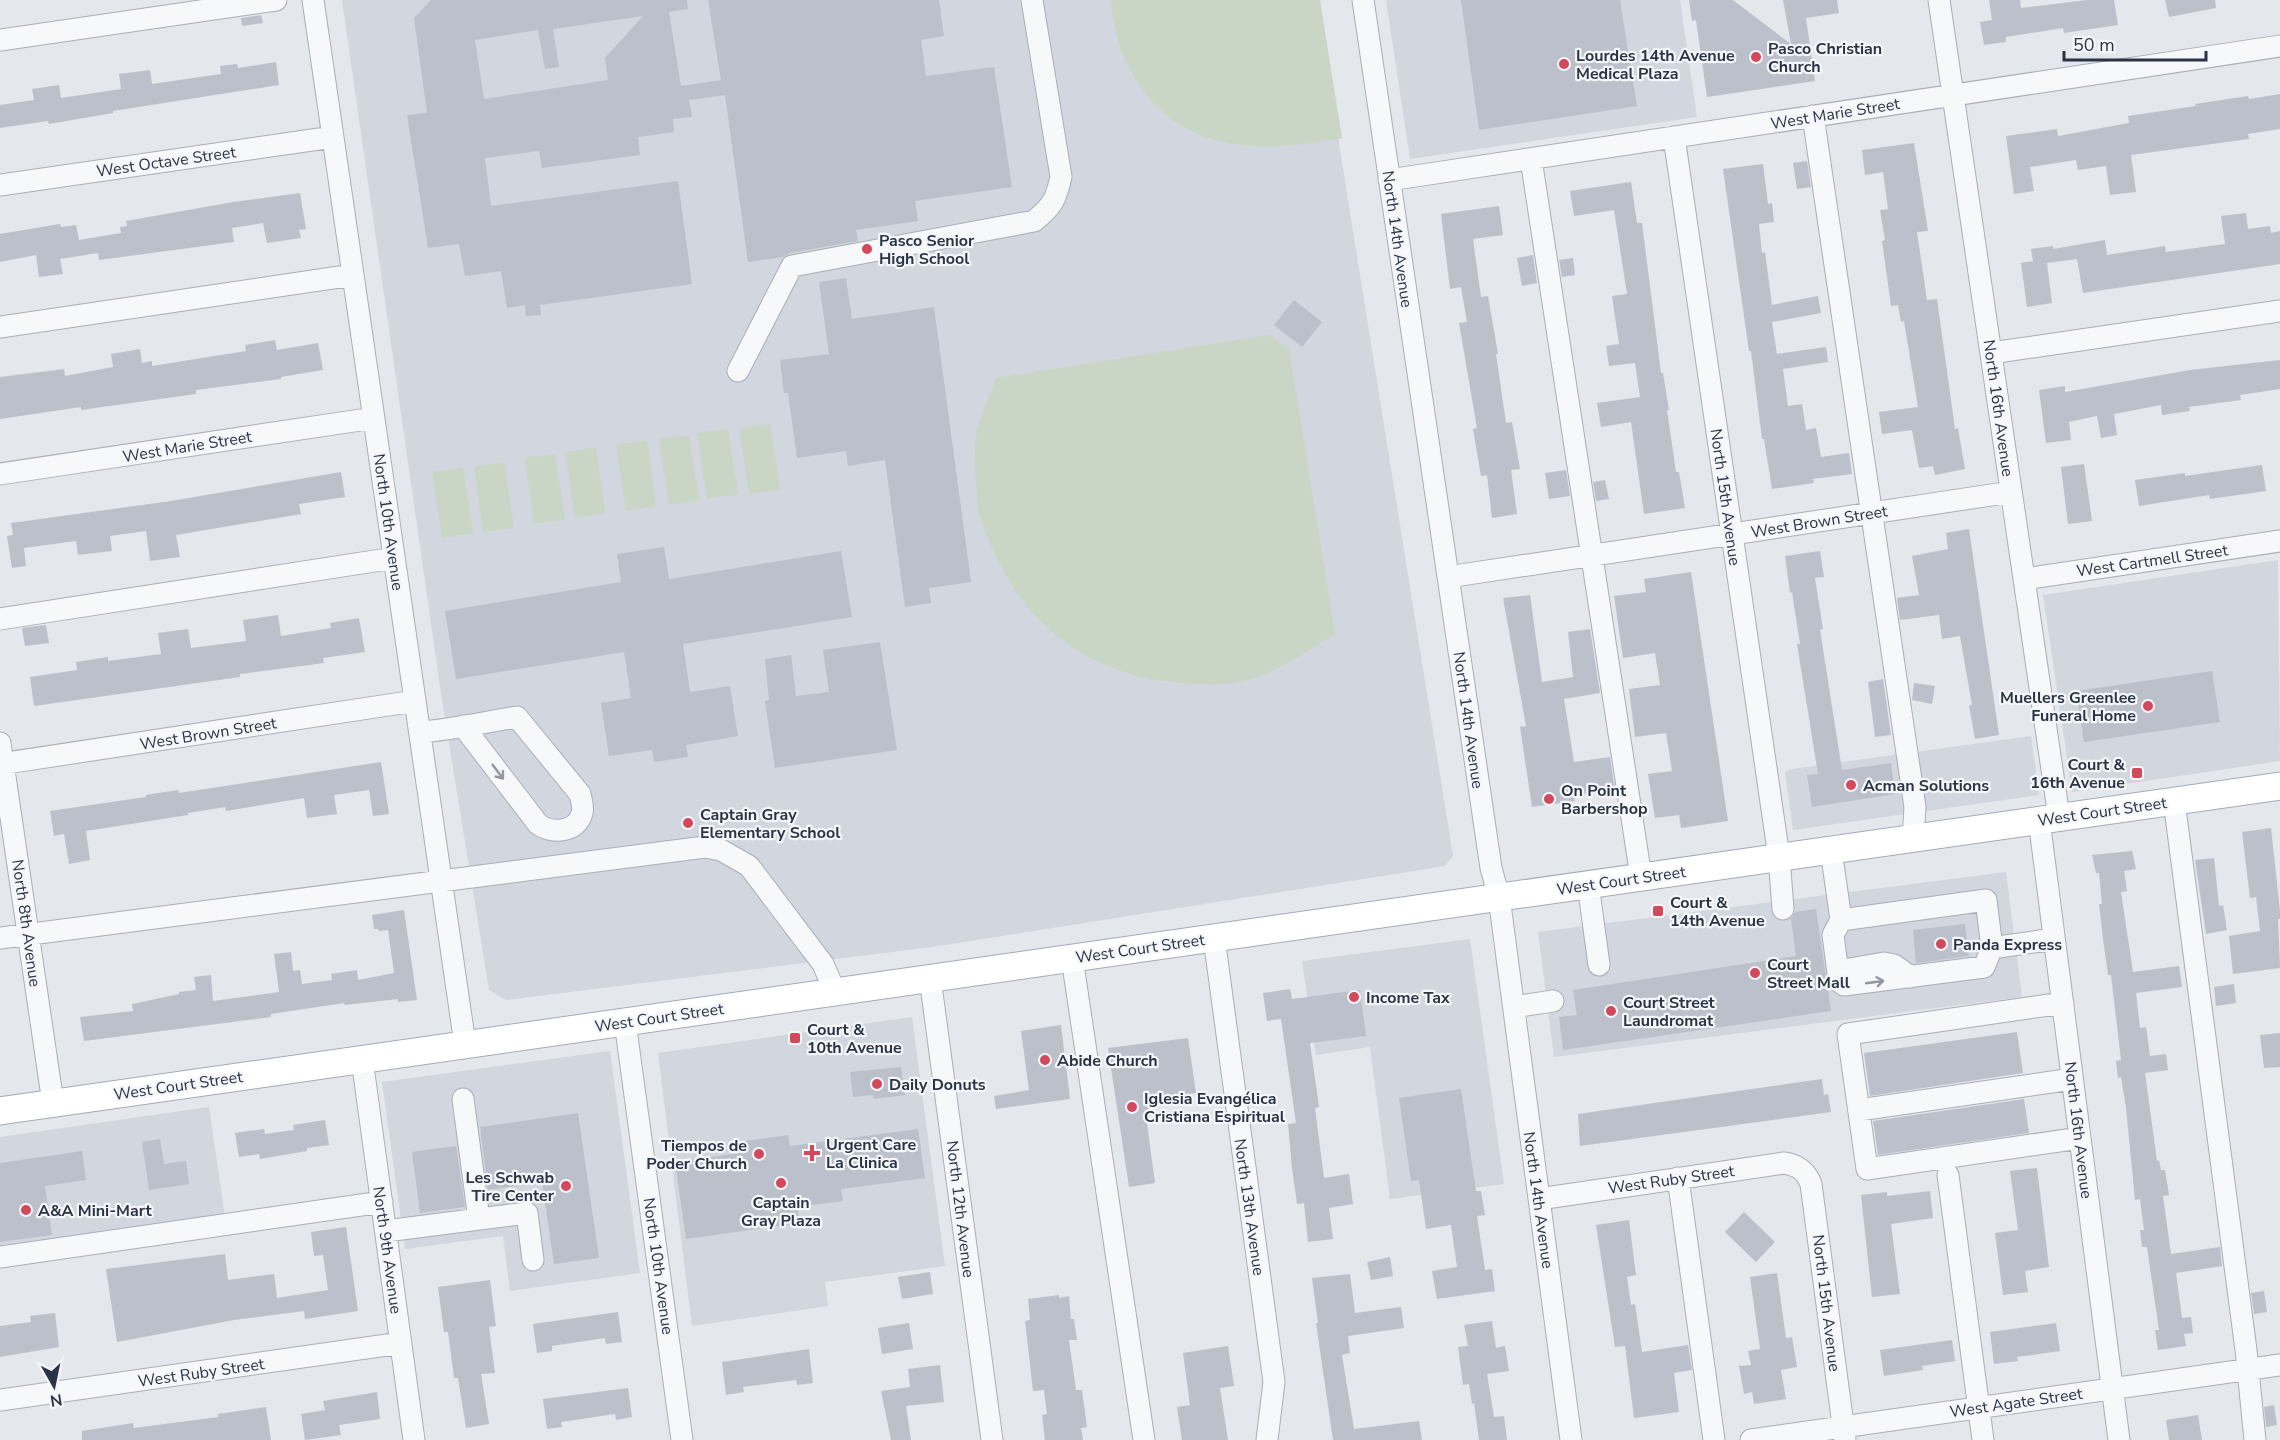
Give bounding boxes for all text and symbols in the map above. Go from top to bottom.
scale bar [2064,24,2206,62]
text: 50 m [2073,33,2115,57]
place label: Pasco Christian Church [1768,38,1882,78]
place label: Lourdes 14th Avenue Medical Plaza [1576,45,1735,85]
marker: Pasco Christian Church [1749,50,1763,64]
marker: Lourdes 14th Avenue Medical Plaza [1557,57,1571,71]
street label: West Marie Street [1769,93,1902,135]
street label: West Octave Street [95,141,238,183]
street label: North 14th Avenue [1377,169,1418,309]
place label: Pasco Senior High School [879,230,975,270]
marker: Pasco Senior High School [860,242,874,256]
street label: North 16th Avenue [1978,338,2019,478]
street label: West Marie Street [121,426,254,468]
street label: North 15th Avenue [1705,427,1746,567]
street label: North 10th Avenue [368,452,409,592]
street label: West Brown Street [1749,500,1889,544]
street label: West Cartmell Street [2075,539,2230,583]
street label: North 14th Avenue [1448,650,1489,790]
place label: Muellers Greenlee Funeral Home [2000,687,2136,727]
marker: Muellers Greenlee Funeral Home [2141,699,2155,713]
street label: West Brown Street [138,712,278,756]
place label: Court & 16th Avenue [2030,754,2125,794]
one-way arrow [492,764,505,780]
marker: Court & 16th Avenue [2130,766,2144,780]
place label: Acman Solutions [1863,775,1989,797]
marker: Acman Solutions [1844,778,1858,792]
place label: On Point Barbershop [1561,780,1647,820]
marker: On Point Barbershop [1542,792,1556,806]
street label: West Court Street [2036,792,2168,832]
place label: Captain Gray Elementary School [700,804,840,844]
marker: Captain Gray Elementary School [681,816,695,830]
street label: North 8th Avenue [6,858,46,988]
street label: West Court Street [1555,861,1687,901]
place label: Court & 14th Avenue [1670,892,1765,932]
marker: Court & 14th Avenue [1651,904,1665,918]
street label: West Court Street [1074,929,1206,969]
place label: Panda Express [1953,934,2062,956]
marker: Panda Express [1934,937,1948,951]
place label: Court Street Mall [1767,954,1850,994]
marker: Court Street Mall [1748,966,1762,980]
one-way arrow [1864,976,1884,987]
place label: Income Tax [1366,987,1450,1009]
marker: Income Tax [1347,990,1361,1004]
place label: Court Street Laundromat [1623,992,1716,1032]
street label: West Court Street [593,998,725,1038]
marker: Court Street Laundromat [1604,1004,1618,1018]
place label: Court & 10th Avenue [807,1019,902,1059]
marker: Court & 10th Avenue [788,1031,802,1045]
place label: Abide Church [1057,1050,1158,1072]
marker: Abide Church [1038,1053,1052,1067]
street label: North 16th Avenue [2059,1060,2097,1200]
street label: West Court Street [112,1066,244,1106]
place label: Daily Donuts [889,1074,986,1096]
marker: Daily Donuts [870,1077,884,1091]
place label: Iglesia Evangélica Cristiana Espiritual [1144,1088,1285,1128]
marker: Iglesia Evangélica Cristiana Espiritual [1125,1100,1139,1114]
street label: North 14th Avenue [1518,1130,1559,1270]
place label: Urgent Care La Clinica [826,1134,917,1174]
place label: Tiempos de Poder Church [646,1135,747,1175]
street label: North 13th Avenue [1229,1137,1270,1277]
street label: North 12th Avenue [941,1139,979,1279]
marker: Urgent Care La Clinica [803,1144,821,1162]
marker: Tiempos de Poder Church [752,1147,766,1161]
street label: West Ruby Street [1607,1160,1736,1200]
place label: Les Schwab Tire Center [466,1167,555,1207]
marker: Captain Gray Plaza [774,1176,788,1190]
marker: Les Schwab Tire Center [559,1179,573,1193]
street label: North 9th Avenue [367,1185,407,1315]
place label: Captain Gray Plaza [741,1192,821,1232]
street label: North 10th Avenue [638,1196,679,1336]
place label: A&A Mini-Mart [38,1200,152,1222]
marker: A&A Mini-Mart [19,1203,33,1217]
street label: North 15th Avenue [1807,1233,1845,1373]
street label: West Ruby Street [137,1353,266,1393]
north arrow [24,1356,84,1416]
street label: West Agate Street [1948,1383,2084,1423]
text: N [49,1388,64,1412]

